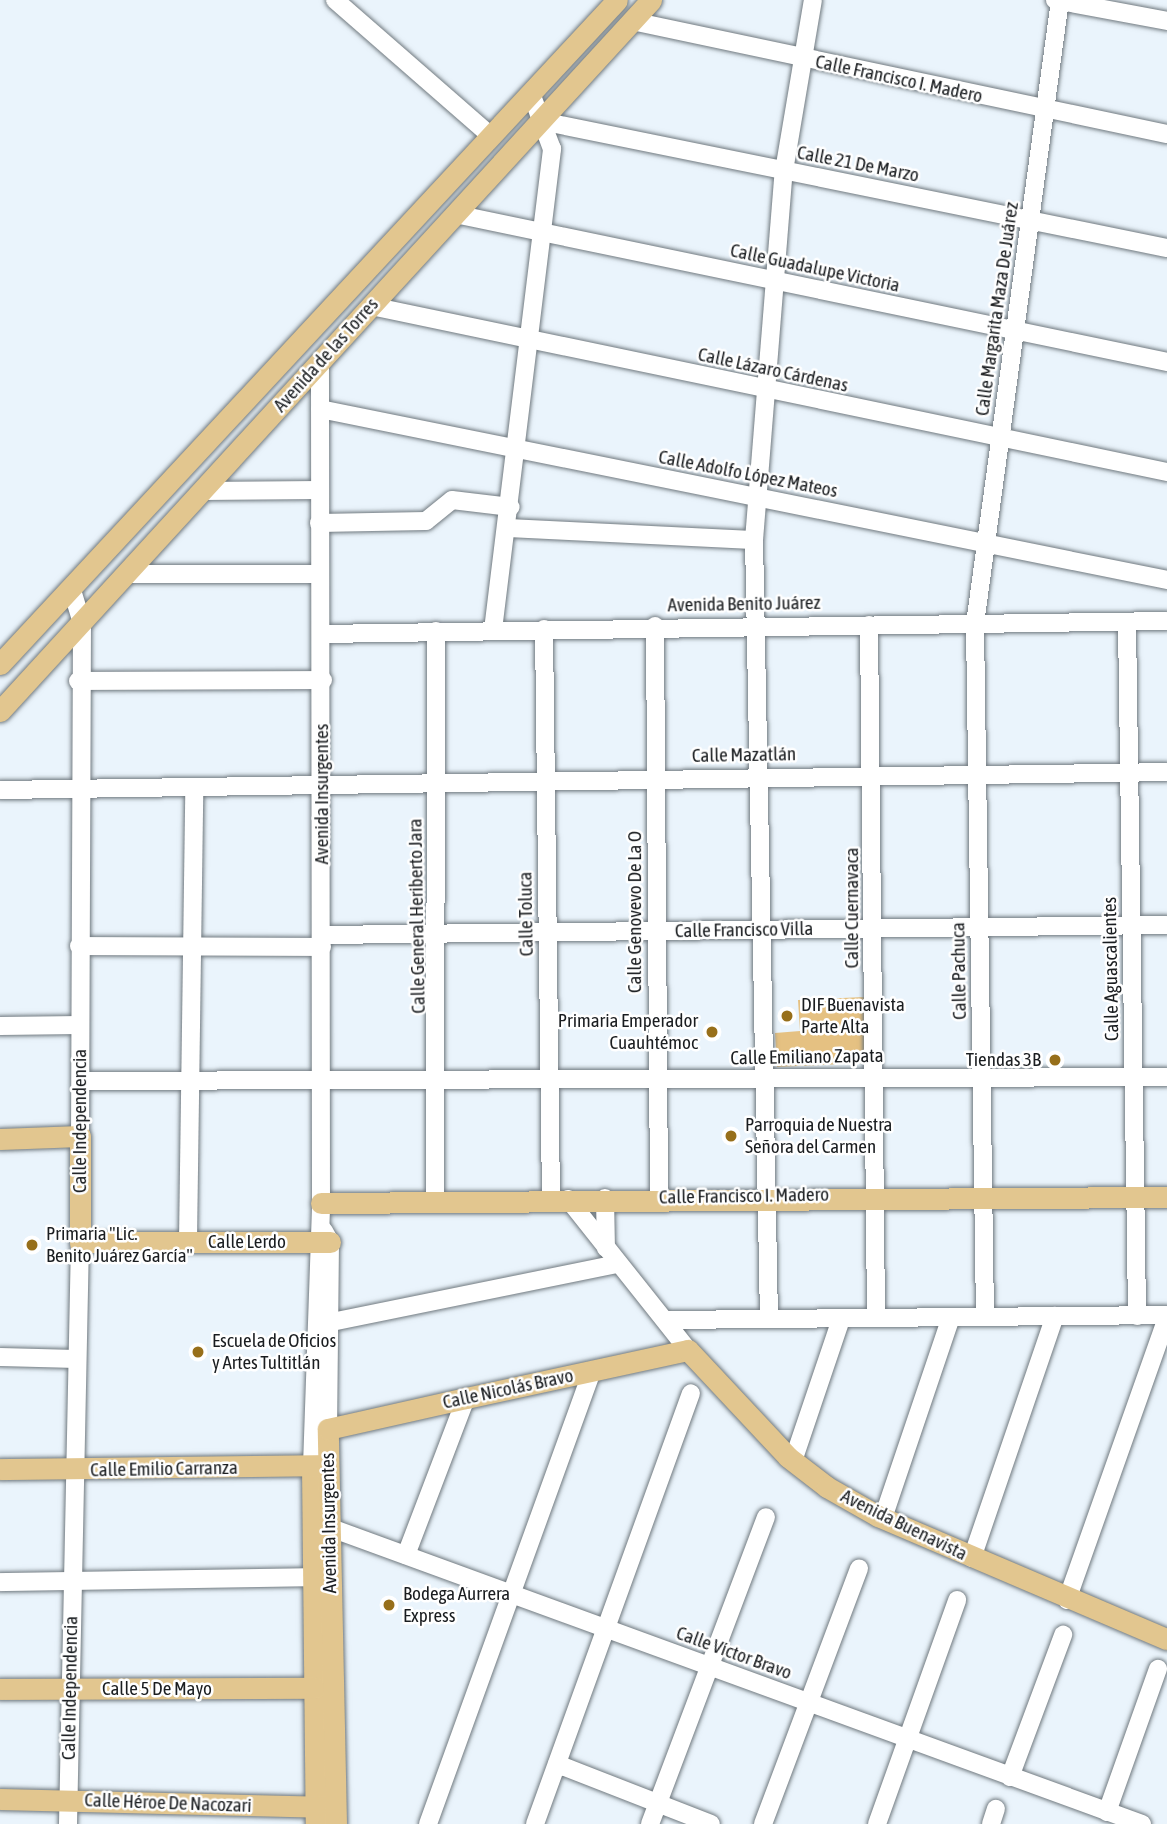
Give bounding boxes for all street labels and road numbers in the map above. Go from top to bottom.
street label: Calle Francisco I. Madero [813,50,985,108]
street label: Calle 21 De Marzo [795,141,921,187]
street label: Calle Margarita Maza De Juárez [971,201,1023,417]
street label: Calle Guadalupe Victoria [728,239,902,297]
street label: Avenida de las Torres [269,293,383,417]
street label: Calle Lázaro Cárdenas [696,343,850,397]
street label: Calle Adolfo López Mateos [657,445,839,503]
street label: Avenida Benito Juárez [667,591,821,617]
street label: Avenida Insurgentes [311,724,333,864]
street label: Calle Mazatlán [692,743,796,767]
street label: Calle General Heriberto Jara [404,818,430,1014]
street label: Calle Genovevo De La O [624,831,646,993]
street label: Calle Cuernavaca [841,848,863,968]
street label: Calle Toluca [514,871,538,957]
street label: Calle Aguascalientes [1098,897,1124,1041]
street label: Calle Francisco Villa [675,917,813,943]
street label: Calle Pachuca [947,922,971,1020]
street label: Calle Emiliano Zapata [730,1044,884,1070]
street label: Calle Independencia [69,1049,91,1193]
street label: Calle Francisco I. Madero [659,1183,829,1209]
street label: Calle Lerdo [208,1231,286,1253]
street label: Calle Nicolás Bravo [441,1364,575,1414]
street label: Avenida Insurgentes [316,1452,342,1594]
street label: Calle Emilio Carranza [90,1456,238,1482]
street label: Avenida Buenavista [837,1485,971,1565]
street label: Calle Independencia [57,1616,83,1760]
street label: Calle Víctor Bravo [673,1622,795,1684]
street label: Calle 5 De Mayo [102,1678,212,1700]
street label: Calle Héroe De Nacozari [84,1789,252,1817]

